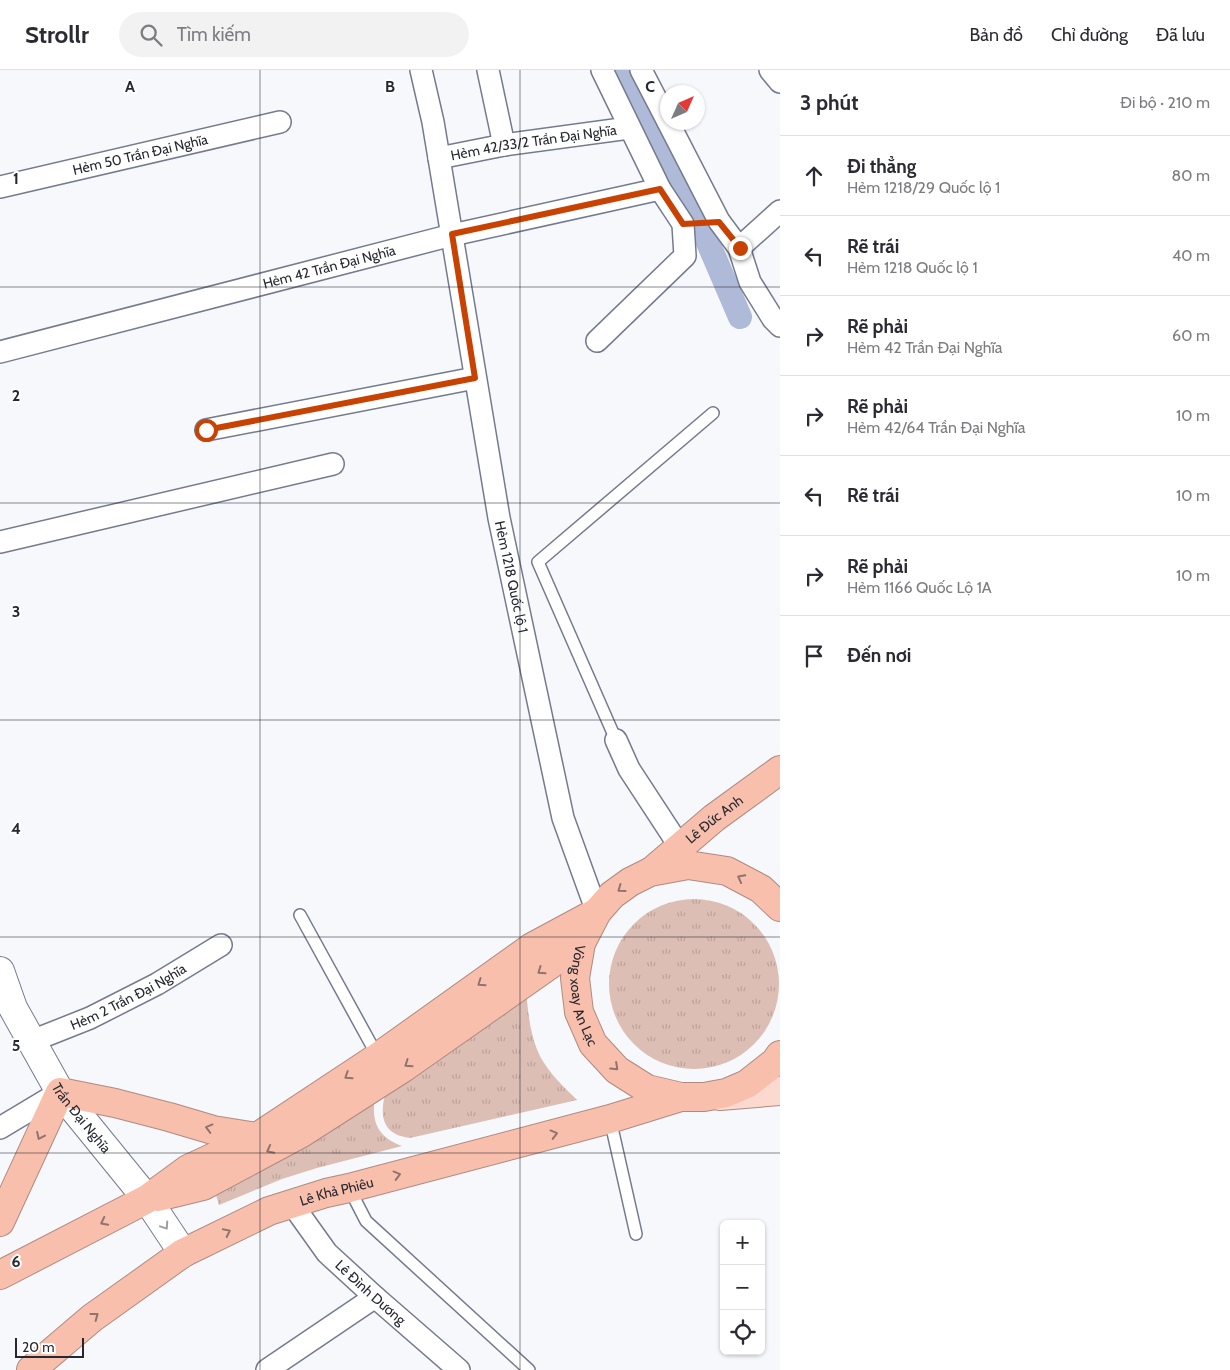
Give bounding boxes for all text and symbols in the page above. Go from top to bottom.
search box [119,12,469,57]
text: Strollr [25,20,89,49]
icon: search [137,21,165,49]
text: Tìm kiếm [177,23,251,46]
text: Bản đồ [970,24,1023,46]
text: Chỉ đường [1051,24,1128,46]
text: Đã lưu [1156,24,1205,46]
text: A [125,77,135,96]
text: B [385,77,395,96]
text: C [645,77,655,96]
north arrow [660,85,705,130]
text: 3 phút [800,90,858,115]
text: Đi bộ · 210 m [1120,93,1210,112]
street label: Hẻm 42/33/2 Trần Đại Nghĩa [449,121,618,164]
street label: Hẻm 50 Trần Đại Nghĩa [71,130,210,179]
text: Đi thẳng [847,155,916,178]
icon: ahead [800,162,828,190]
text: 80 m [1172,166,1210,185]
text: 1 [13,169,19,188]
text: Hẻm 1218/29 Quốc lộ 1 [847,178,1000,197]
text: Rẽ trái [847,235,899,258]
route end [729,237,752,260]
street label: Hẻm 42 Trần Đại Nghĩa [261,241,398,293]
icon: left [800,242,828,270]
text: 40 m [1172,246,1210,265]
text: Hẻm 1218 Quốc lộ 1 [847,258,978,277]
text: Rẽ phải [847,315,908,338]
icon: right [800,322,828,350]
text: 60 m [1172,326,1210,345]
text: Hẻm 42 Trần Đại Nghĩa [847,338,1003,357]
text: 2 [12,386,20,405]
text: Rẽ phải [847,395,908,418]
icon: right [800,402,828,430]
text: 10 m [1176,406,1210,425]
text: Hẻm 42/64 Trần Đại Nghĩa [847,418,1026,437]
route start [195,419,218,442]
icon: left [800,482,828,510]
text: Rẽ trái [847,484,899,507]
text: 10 m [1176,486,1210,505]
street label: Hẻm 1218 Quốc lộ 1 [491,519,532,635]
text: Rẽ phải [847,555,908,578]
icon: right [800,562,828,590]
text: 10 m [1176,566,1210,585]
text: Hẻm 1166 Quốc Lộ 1A [847,578,992,597]
text: 3 [12,602,20,621]
icon: arrive [800,642,828,670]
text: Đến nơi [847,644,911,667]
street label: Lê Đức Anh [682,791,746,847]
text: 4 [11,819,21,838]
one-way arrow [737,875,746,885]
one-way arrow [618,883,627,891]
street label: Vòng xoay An Lạc [566,944,602,1049]
street label: Hẻm 2 Trần Đại Nghĩa [68,959,190,1034]
one-way arrow [537,965,547,974]
one-way arrow [478,977,487,986]
text: 5 [12,1036,20,1055]
one-way arrow [404,1058,414,1067]
one-way arrow [609,1061,618,1070]
one-way arrow [345,1070,354,1079]
street label: Trần Đại Nghĩa [48,1080,115,1157]
one-way arrow [204,1123,213,1134]
one-way arrow [550,1129,559,1140]
one-way arrow [36,1131,46,1140]
one-way arrow [267,1144,276,1154]
one-way arrow [393,1171,401,1181]
street label: Lê Khả Phiêu [297,1173,375,1210]
one-way arrow [100,1216,109,1226]
one-way arrow [159,1220,168,1230]
map controls [720,1220,765,1355]
button: + [720,1220,765,1265]
one-way arrow [222,1227,231,1238]
text: 6 [12,1252,21,1271]
street label: Lê Đình Dương [331,1256,410,1329]
button: − [720,1265,765,1310]
button: locate [720,1310,765,1355]
one-way arrow [89,1313,99,1322]
scale bar [15,1335,84,1358]
text: 20 m [22,1338,55,1356]

